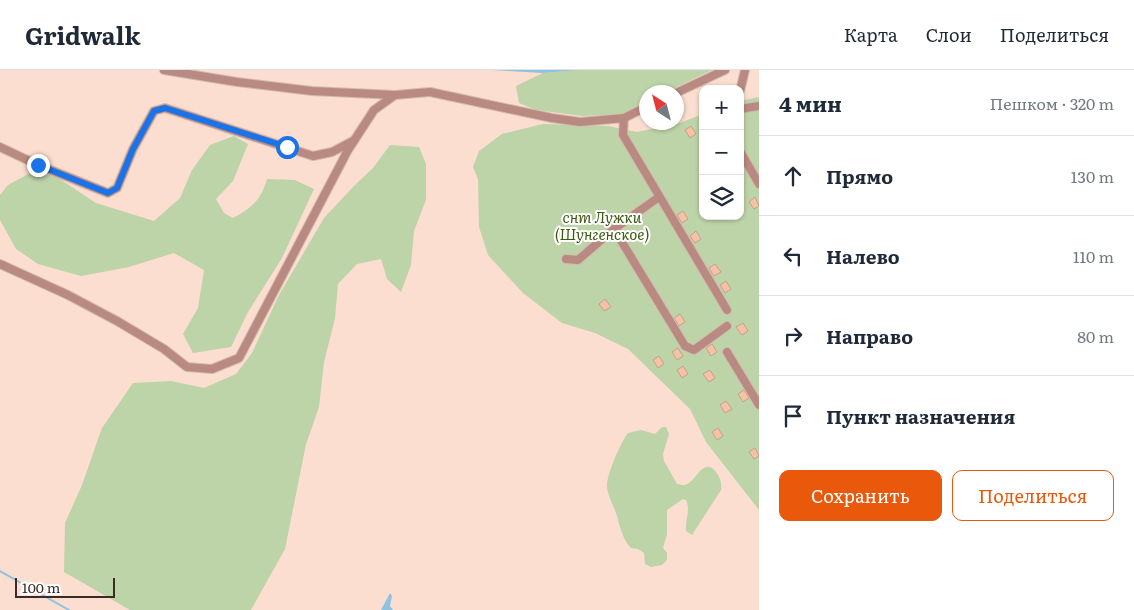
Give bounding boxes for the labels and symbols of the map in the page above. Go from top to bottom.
north arrow [639,85,684,130]
route start [276,136,299,159]
route end [27,154,50,177]
park label: снт Лужки (Шунгенское) [555,205,649,245]
scale bar [15,575,115,598]

